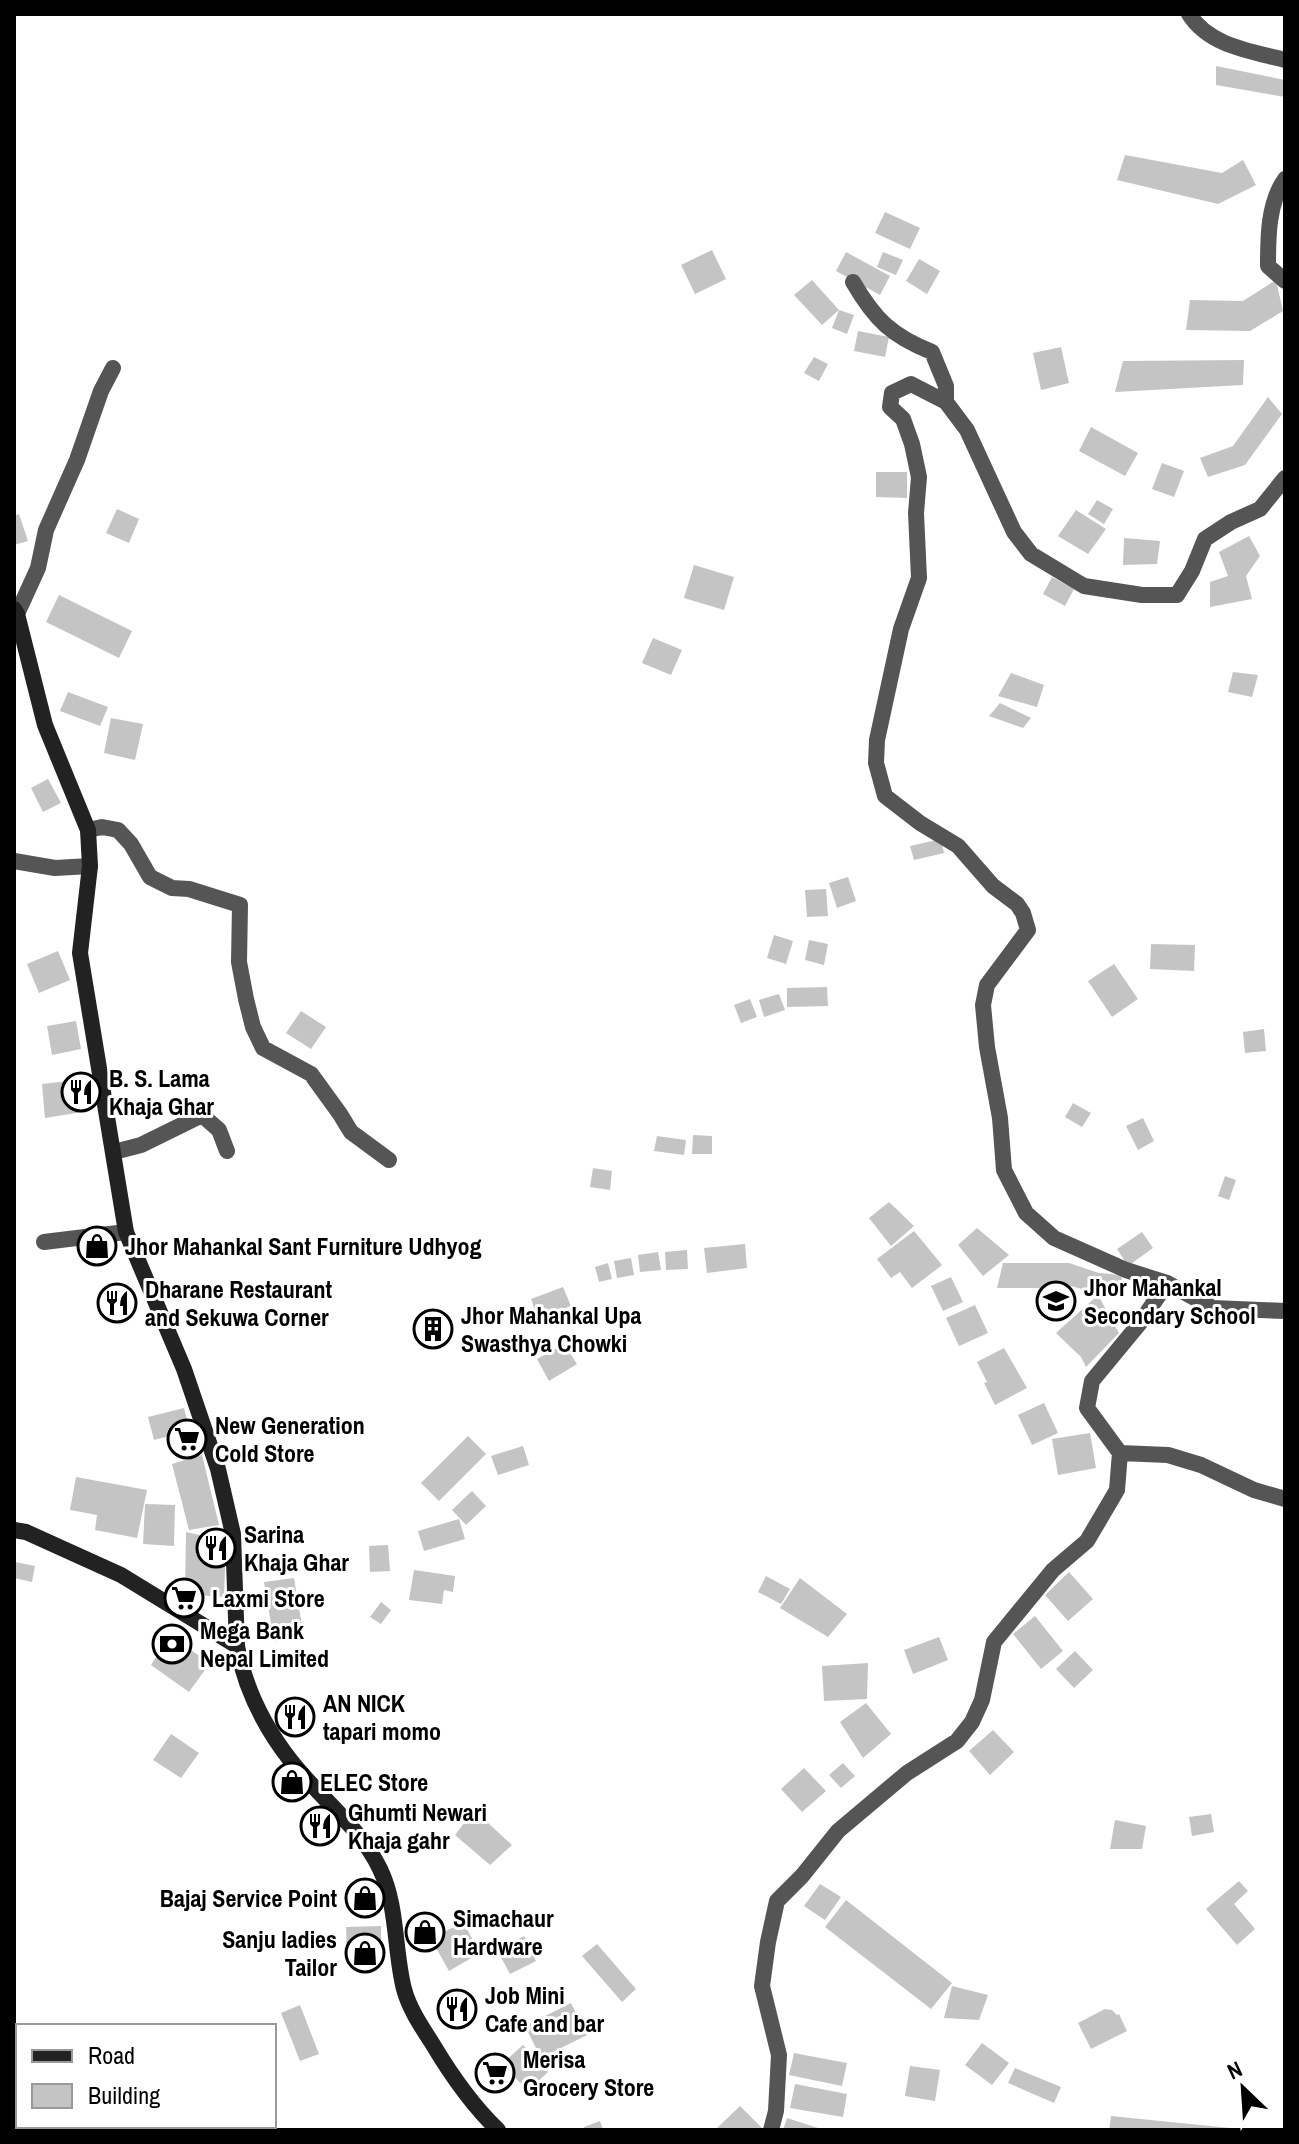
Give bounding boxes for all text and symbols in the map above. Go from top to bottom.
place label: B. S. Lama Khaja Ghar [109,1062,214,1122]
restaurant icon: B. S. Lama Khaja Ghar [60,1071,102,1113]
shop icon: Jhor Mahankal Sant Furniture Udhyog [76,1225,118,1267]
place label: Jhor Mahankal Sant Furniture Udhyog [125,1230,482,1262]
place label: Jhor Mahankal Secondary School [1084,1271,1256,1331]
place label: Dharane Restaurant and Sekuwa Corner [145,1273,332,1333]
school or university icon: Jhor Mahankal Secondary School [1035,1280,1077,1322]
restaurant icon: Dharane Restaurant and Sekuwa Corner [96,1282,138,1324]
place label: Jhor Mahankal Upa Swasthya Chowki [461,1299,642,1359]
building icon: Jhor Mahankal Upa Swasthya Chowki [412,1308,454,1350]
place label: New Generation Cold Store [215,1409,365,1469]
supermarket icon: New Generation Cold Store [166,1418,208,1460]
place label: Sarina Khaja Ghar [244,1518,349,1578]
restaurant icon: Sarina Khaja Ghar [195,1527,237,1569]
supermarket icon: Laxmi Store [163,1577,205,1619]
place label: Laxmi Store [212,1582,325,1614]
place label: Mega Bank Nepal Limited [200,1614,329,1674]
bank icon: Mega Bank Nepal Limited [151,1623,193,1665]
place label: AN NICK tapari momo [323,1687,441,1747]
restaurant icon: AN NICK tapari momo [274,1696,316,1738]
shop icon: ELEC Store [271,1761,313,1803]
place label: ELEC Store [320,1766,428,1798]
place label: Ghumti Newari Khaja gahr [348,1796,487,1856]
restaurant icon: Ghumti Newari Khaja gahr [299,1805,341,1847]
shop icon: Bajaj Service Point [344,1877,386,1919]
place label: Bajaj Service Point [160,1882,337,1914]
place label: Simachaur Hardware [453,1902,554,1962]
shop icon: Simachaur Hardware [404,1911,446,1953]
place label: Sanju ladies Tailor [222,1923,337,1983]
shop icon: Sanju ladies Tailor [344,1932,386,1974]
place label: Job Mini Cafe and bar [485,1979,605,2039]
restaurant icon: Job Mini Cafe and bar [436,1988,478,2030]
legend [16,2024,276,2128]
text: Road [88,2039,135,2071]
place label: Merisa Grocery Store [523,2043,654,2103]
north arrow [1203,2048,1283,2128]
supermarket icon: Merisa Grocery Store [474,2052,516,2094]
text: N [1222,2054,1247,2086]
text: Building [88,2079,160,2111]

